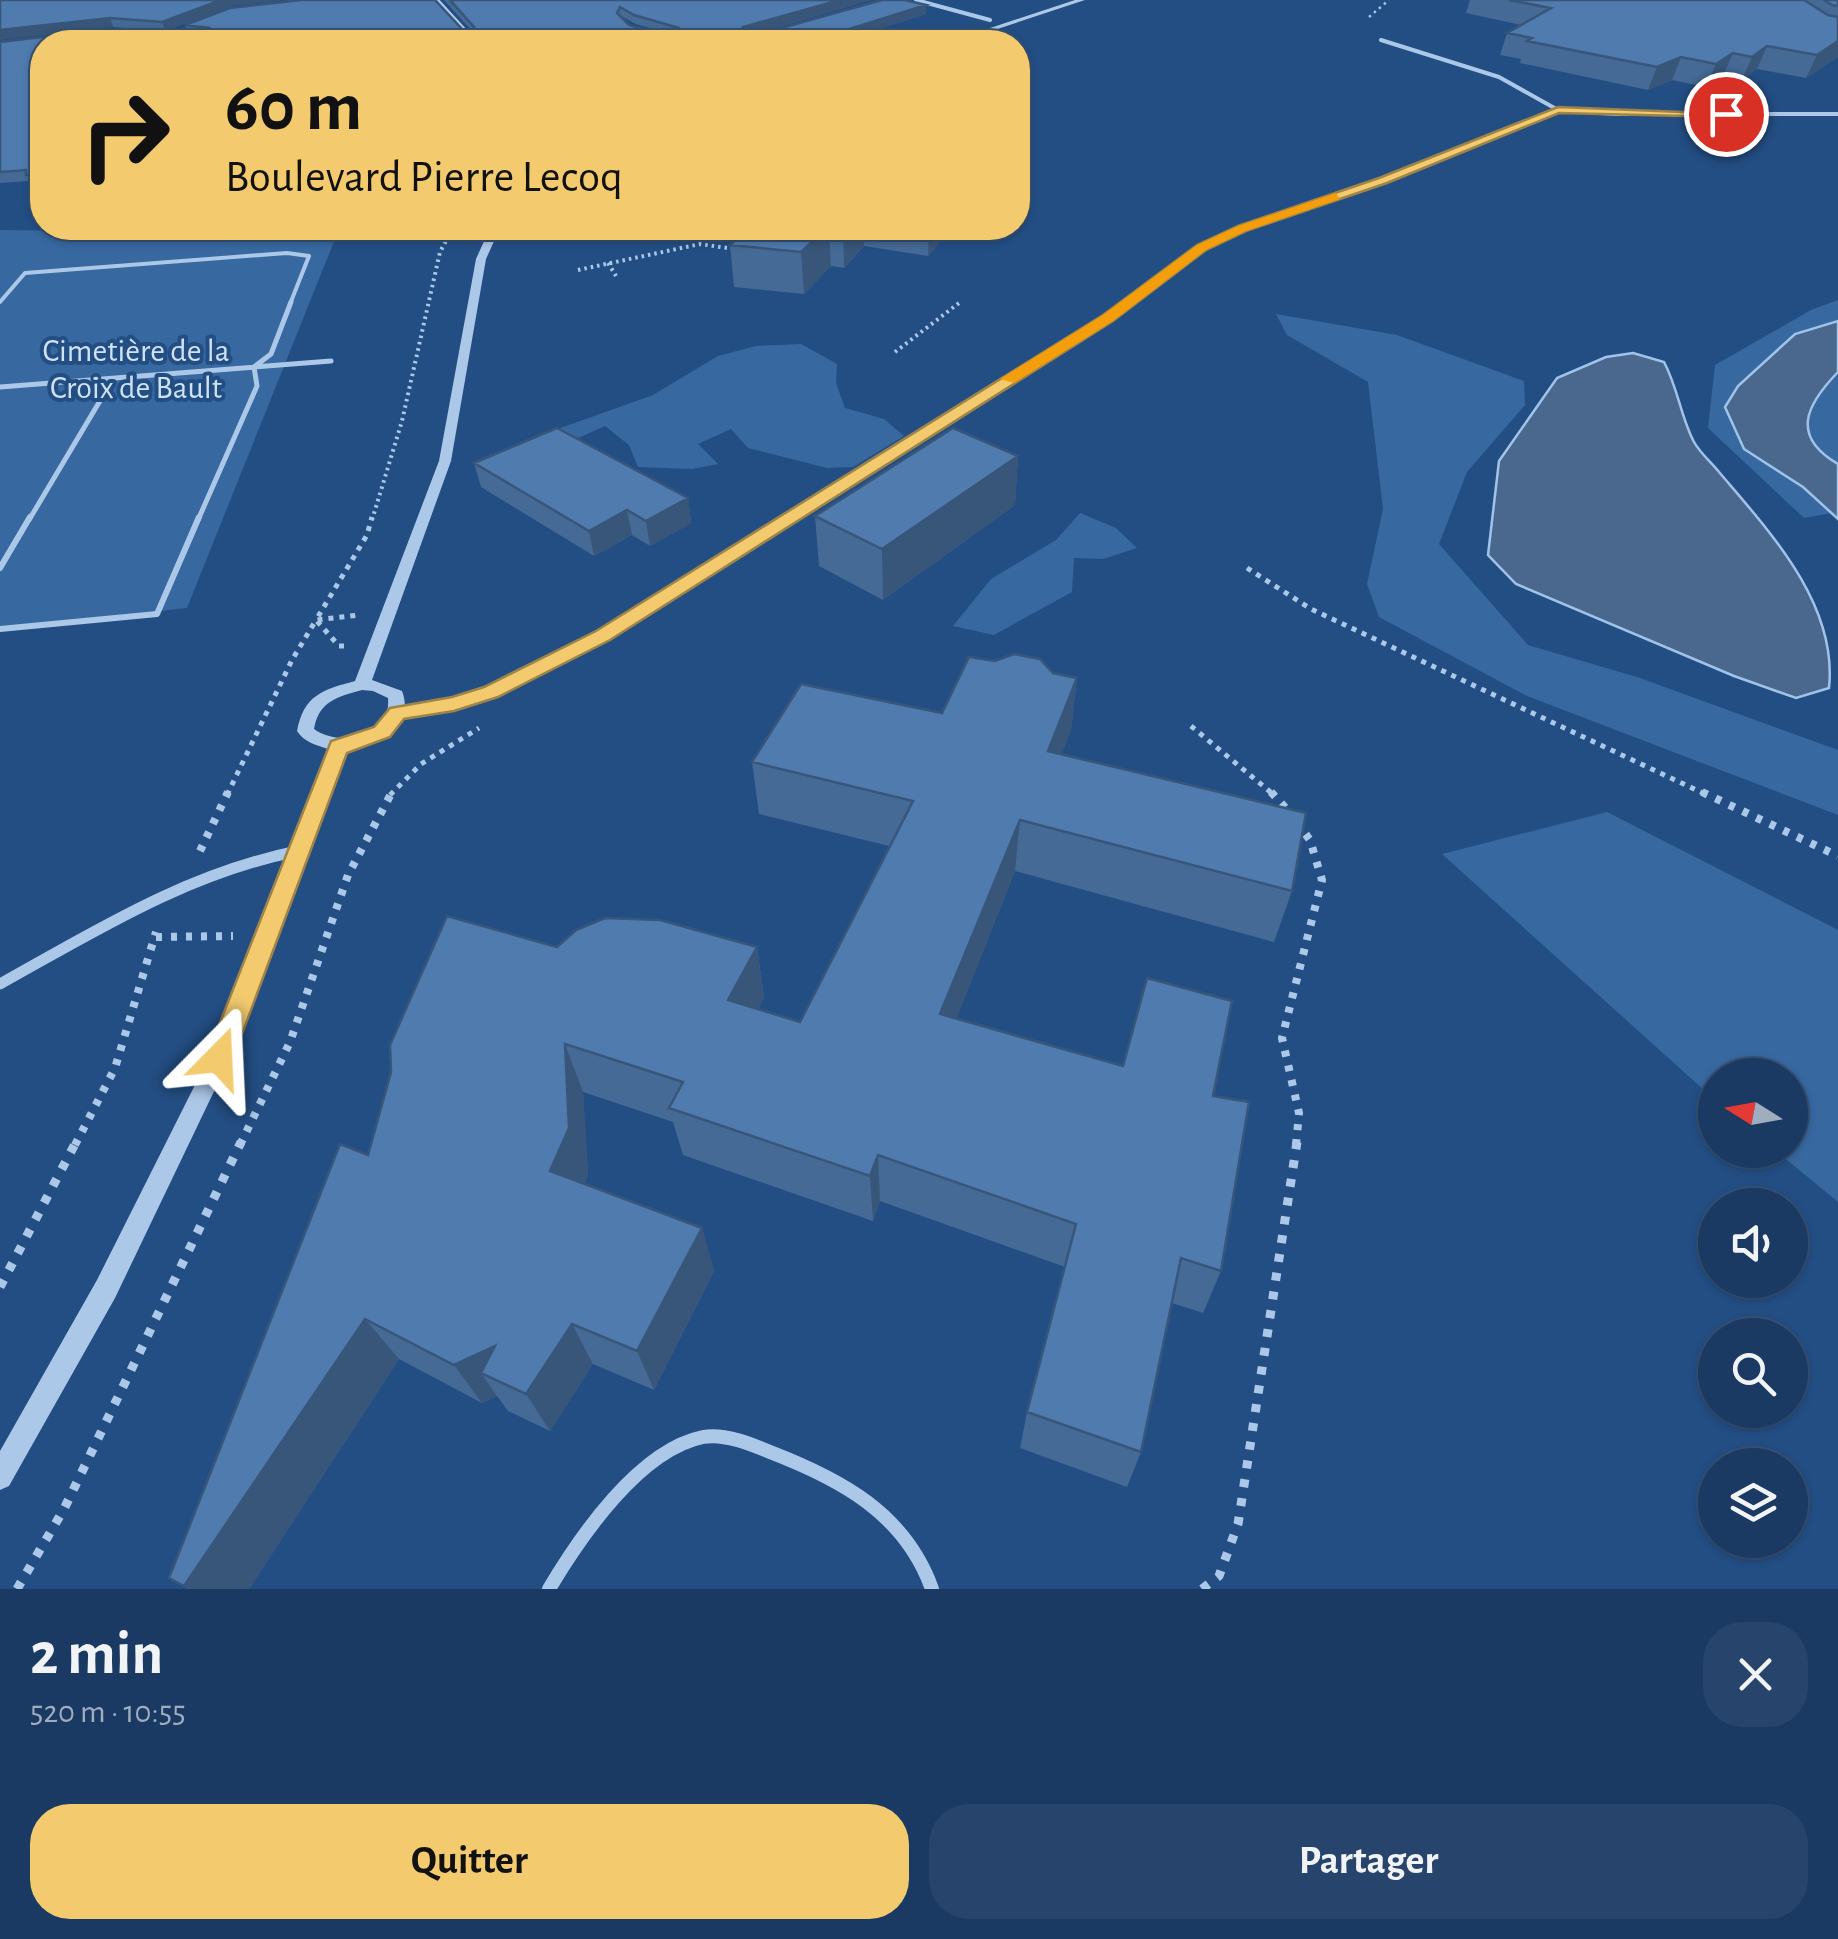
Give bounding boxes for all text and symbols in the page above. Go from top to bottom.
icon: right [60,70,190,200]
pin [1684,72,1769,157]
text: 60 m [225,73,362,143]
icon: arrive [1699,87,1754,142]
text: Boulevard Pierre Lecoq [225,155,623,200]
park label: Cimetière de la Croix de Bault [42,335,230,404]
position arrow [167,1006,271,1110]
north arrow [1698,1058,1808,1168]
map controls [1698,1058,1808,1558]
button: sound [1698,1188,1808,1298]
button: search [1698,1318,1808,1428]
button: layers [1698,1448,1808,1558]
button: close [1703,1622,1808,1727]
text: 2 min [30,1625,163,1685]
text: 520 m · 10:55 [30,1696,186,1728]
button: Quitter [30,1804,909,1919]
button: Partager [929,1804,1808,1919]

